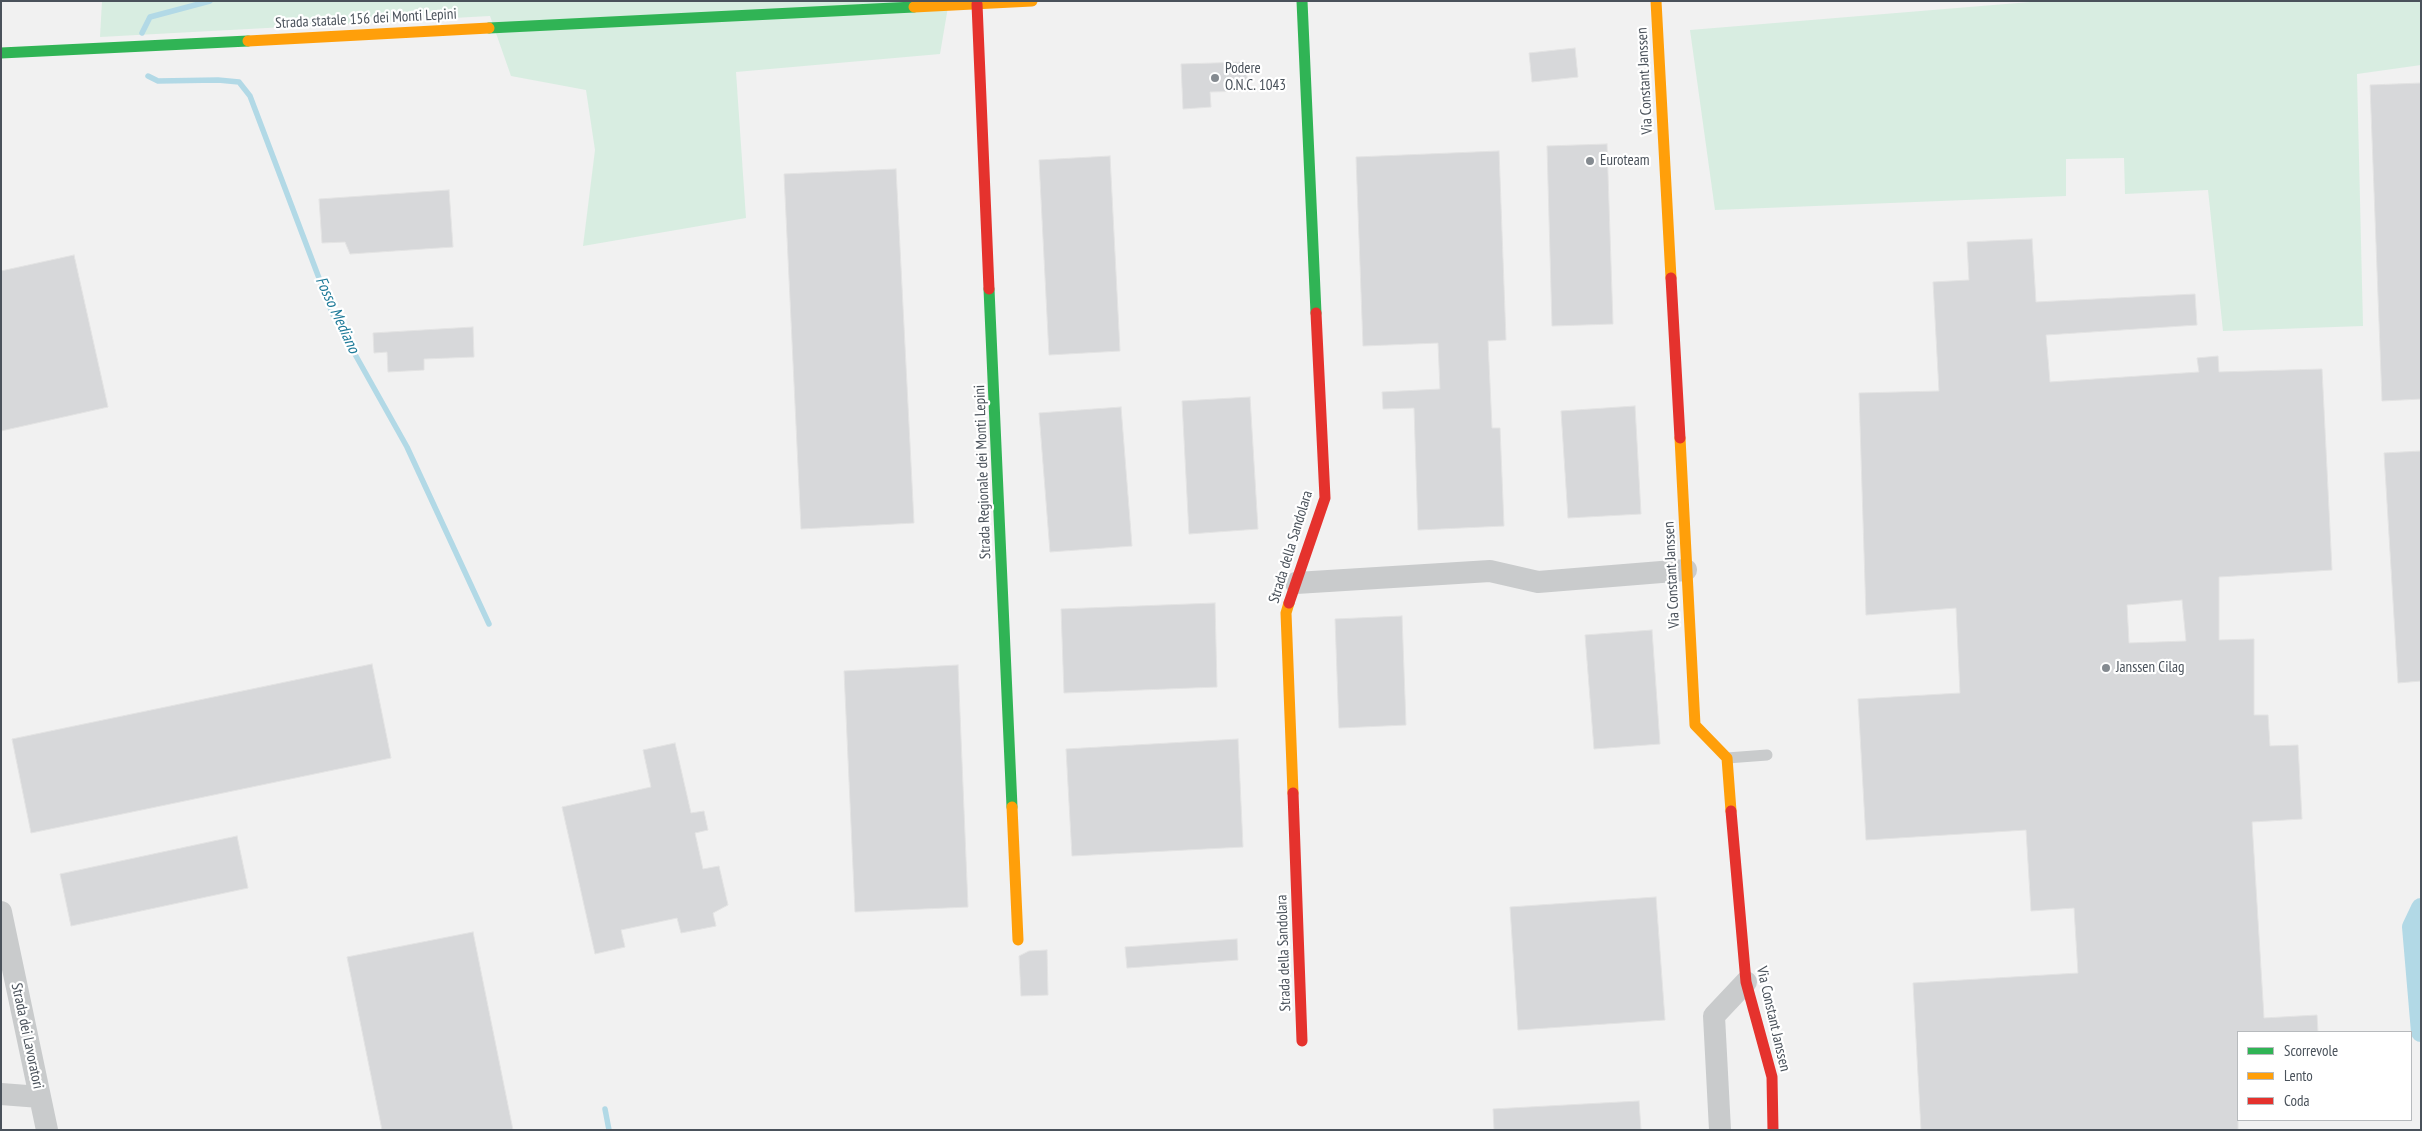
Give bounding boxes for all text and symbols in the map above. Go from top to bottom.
street label: Strada statale 156 dei Monti Lepini [275,5,457,33]
street label: Via Constant Janssen [1633,27,1657,135]
place label: Podere O.N.C. 1043 [1225,60,1286,95]
marker: Podere O.N.C. 1043 [1209,72,1221,84]
place label: Euroteam [1600,152,1649,170]
marker: Euroteam [1584,155,1596,167]
water label: Fosso Mediano [311,274,363,356]
street label: Strada Regionale dei Monti Lepini [971,385,995,559]
street label: Strada della Sandolara [1265,489,1317,605]
street label: Via Constant Janssen [1660,521,1684,629]
place label: Janssen Cilag [2116,659,2184,677]
marker: Janssen Cilag [2100,662,2112,674]
street label: Strada della Sandolara [1273,894,1295,1012]
street label: Via Constant Janssen [1752,965,1794,1073]
street label: Strada dei Lavoratori [7,981,47,1091]
legend [2237,1031,2412,1121]
text: Scorrevole [2284,1041,2338,1060]
text: Lento [2284,1066,2313,1085]
text: Coda [2284,1091,2309,1110]

